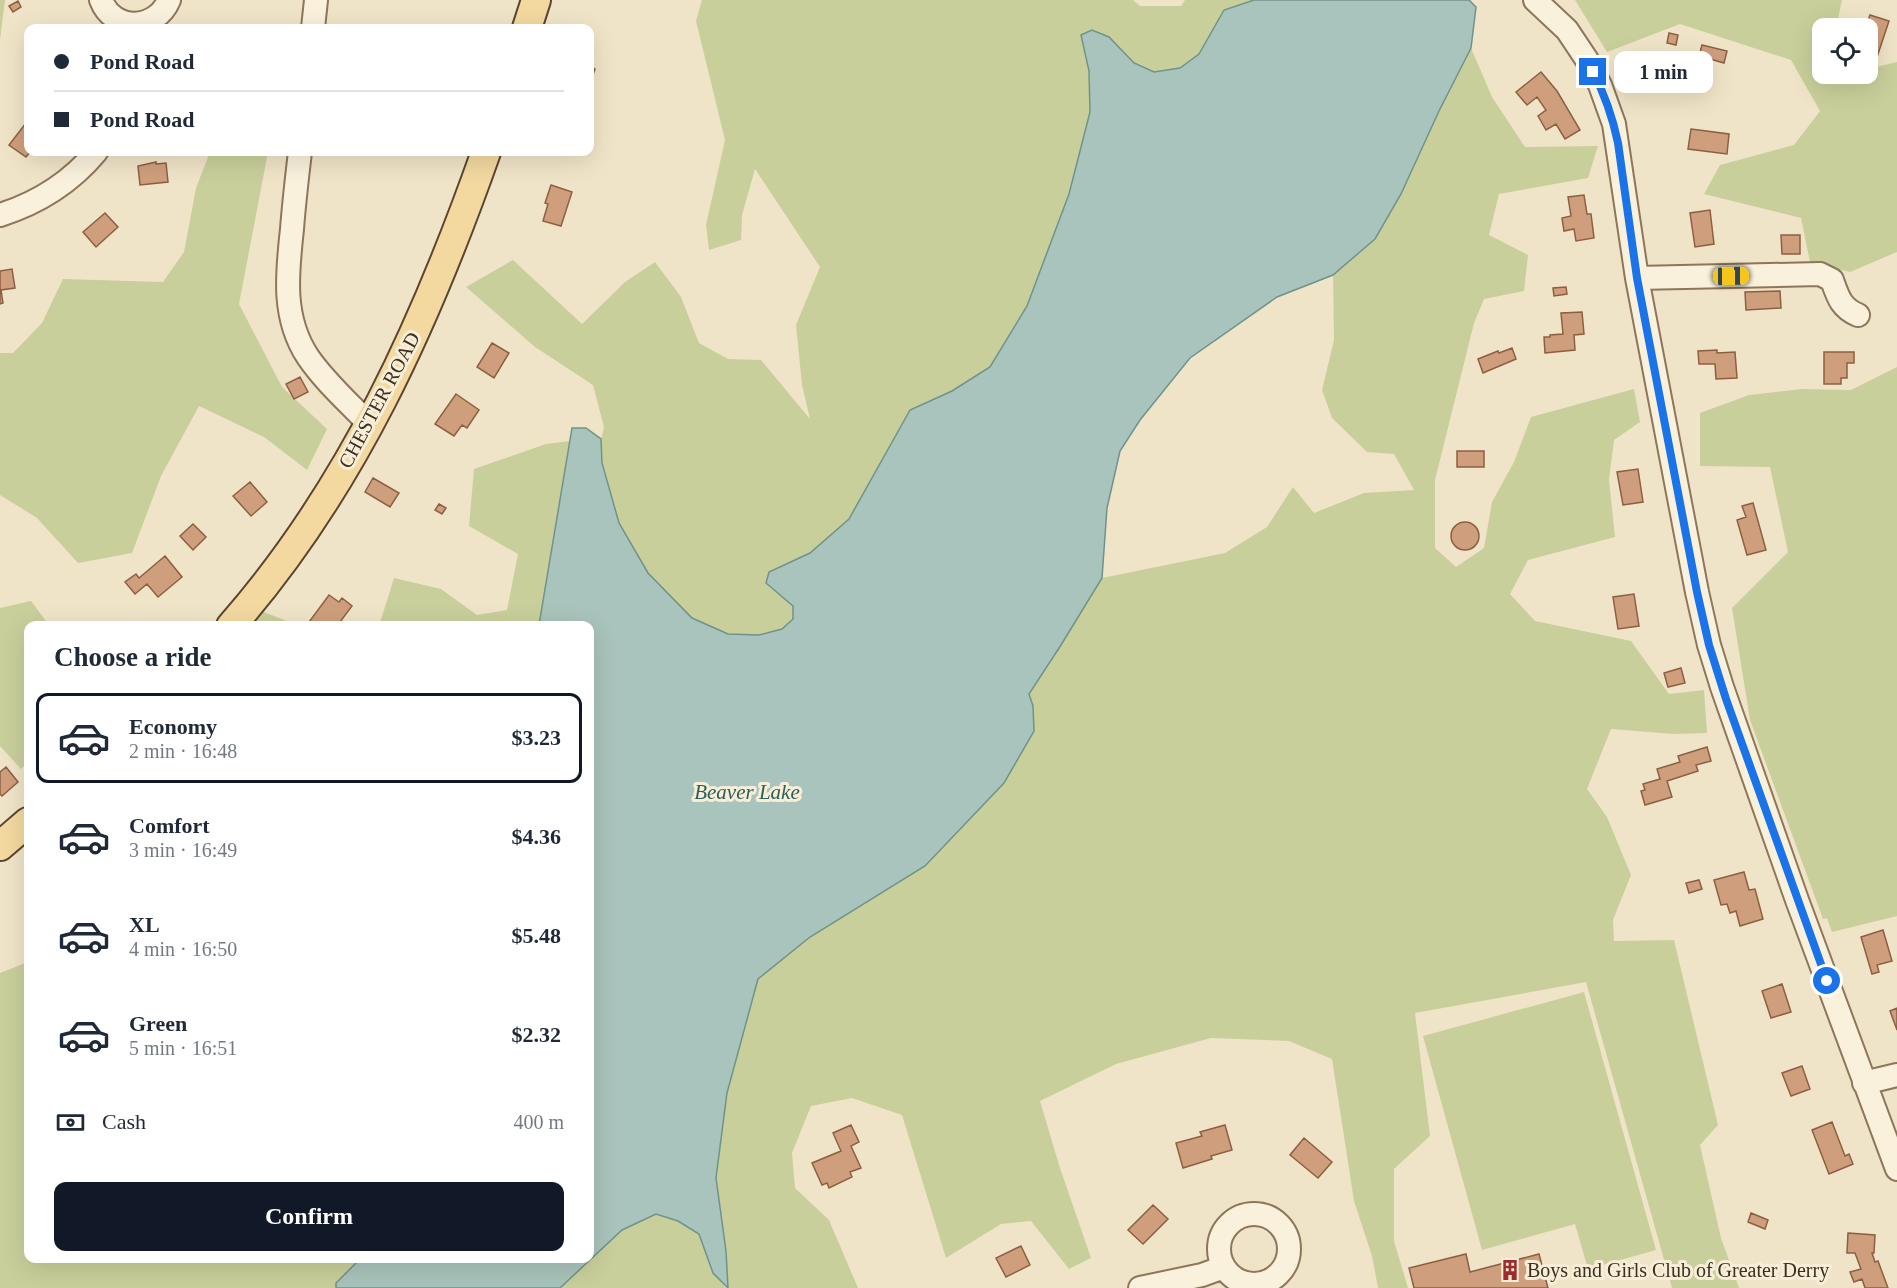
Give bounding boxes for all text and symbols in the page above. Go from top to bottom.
map controls [1812,18,1878,84]
button: locate [1812,18,1878,84]
text: Pond Road [90,49,195,74]
callout: 1 min [1614,51,1713,93]
route end [1579,58,1606,85]
text: 1 min [1639,61,1688,83]
text: Pond Road [90,107,195,132]
car [1713,267,1749,285]
street label: CHESTER ROAD [334,328,424,472]
text: Choose a ride [54,642,212,672]
icon: car [57,711,111,765]
text: Economy [129,714,217,739]
text: $3.23 [512,725,561,750]
text: 2 min · 16:48 [129,740,237,762]
water label: Beaver Lake [694,780,800,804]
icon: car [57,810,111,864]
text: Comfort [129,813,210,838]
text: $4.36 [512,824,561,849]
text: 3 min · 16:49 [129,839,237,861]
icon: car [57,909,111,963]
text: XL [129,912,160,937]
text: $5.48 [512,923,561,948]
text: 4 min · 16:50 [129,938,237,960]
route start [1813,967,1840,994]
icon: car [57,1008,111,1062]
text: Green [129,1011,187,1036]
text: $2.32 [512,1022,561,1047]
text: 5 min · 16:51 [129,1037,237,1059]
icon: cash [54,1106,87,1139]
text: Cash [102,1109,146,1134]
text: 400 m [513,1111,564,1133]
button: Confirm [54,1182,564,1251]
building icon: Boys and Girls Club of Greater Derry [1498,1258,1522,1282]
place label: Boys and Girls Club of Greater Derry [1527,1259,1829,1282]

